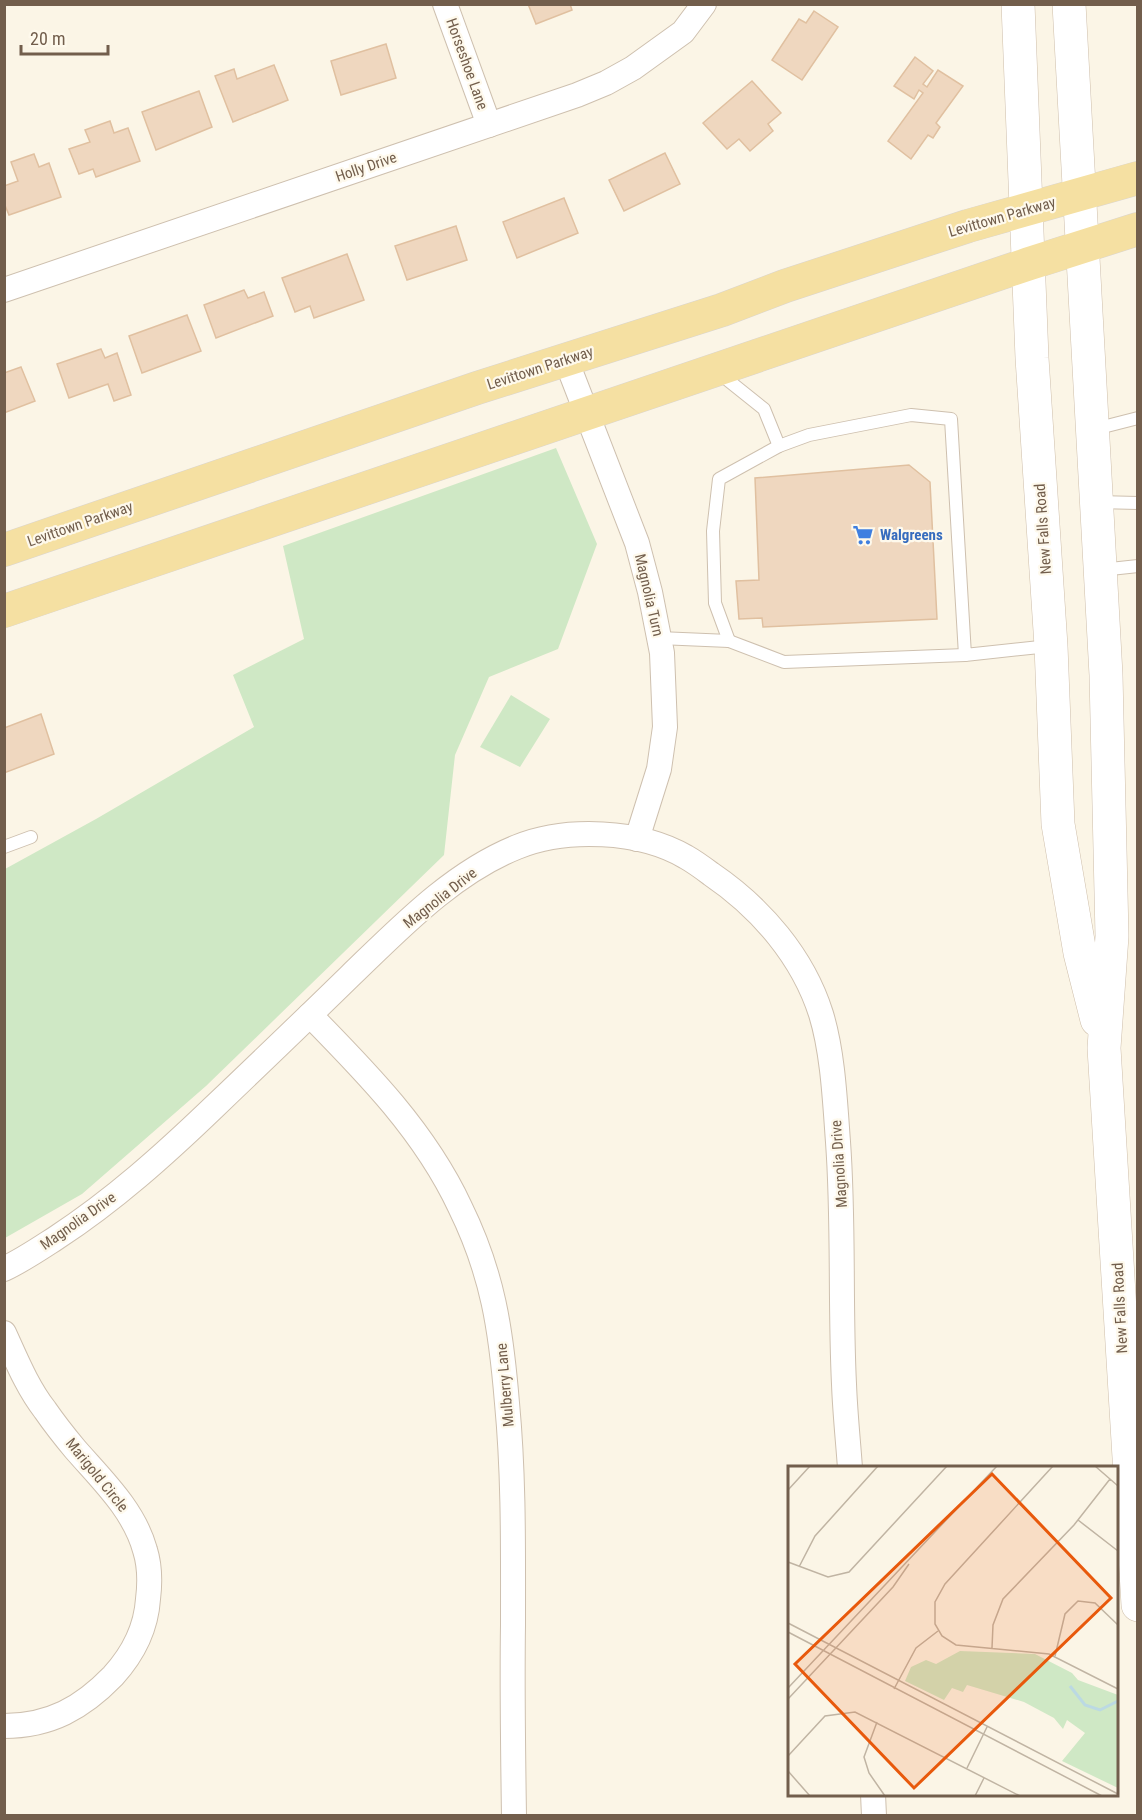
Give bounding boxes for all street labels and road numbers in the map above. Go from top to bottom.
street label: Horseshoe Lane [442,16,492,112]
street label: Holly Drive [333,148,399,186]
street label: Levittown Parkway [946,193,1058,241]
street label: Levittown Parkway [485,342,595,394]
street label: New Falls Road [1031,483,1055,575]
street label: Levittown Parkway [25,498,135,550]
street label: Magnolia Turn [631,552,667,638]
street label: Magnolia Drive [400,864,480,932]
street label: Magnolia Drive [827,1119,851,1209]
street label: Magnolia Drive [37,1188,119,1254]
street label: New Falls Road [1109,1262,1131,1354]
street label: Mulberry Lane [492,1342,518,1428]
street label: Marigold Circle [62,1435,132,1515]

